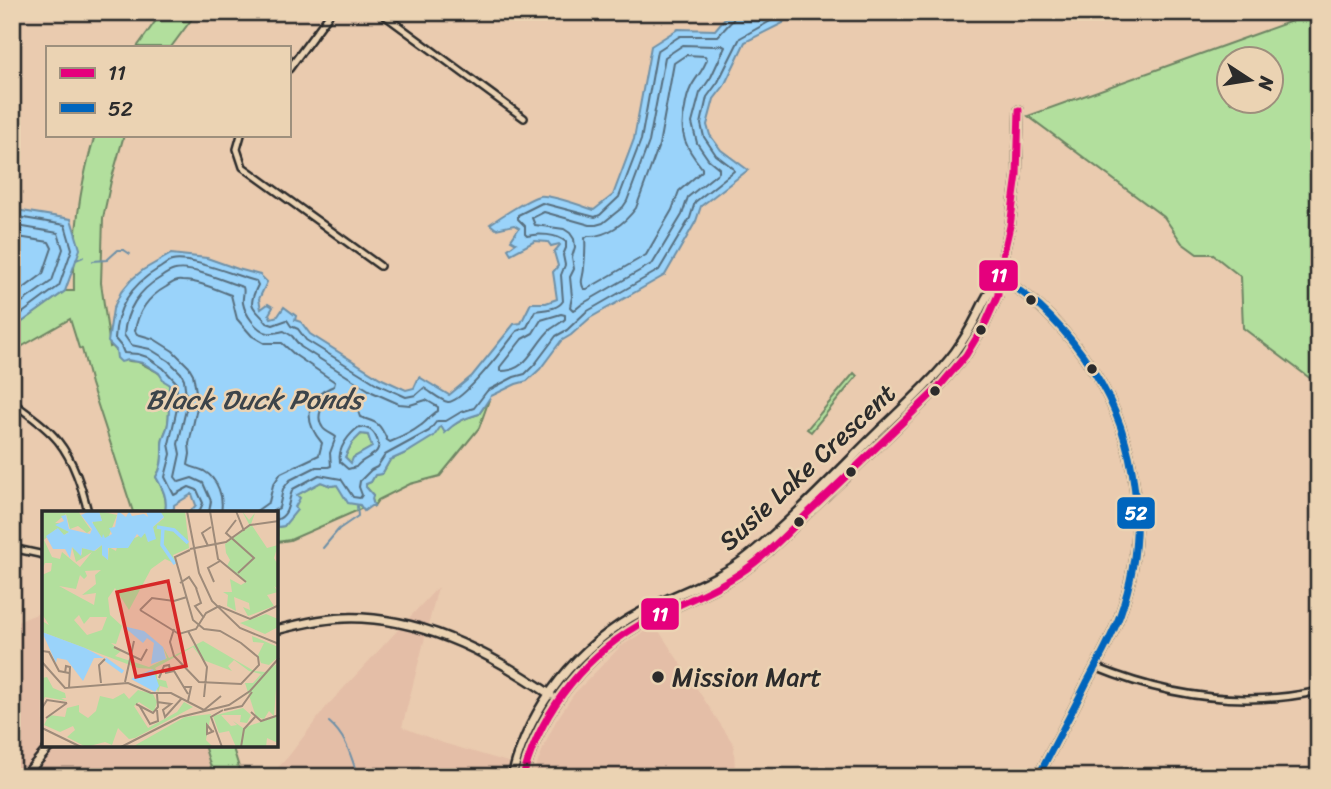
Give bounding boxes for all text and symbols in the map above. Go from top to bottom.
legend [46,46,290,136]
north arrow [1216,46,1286,116]
text: 11 [108,54,126,92]
text: N [1248,73,1284,94]
text: 52 [108,90,133,128]
line badge: 11 [978,259,1019,292]
text: 11 [991,259,1007,292]
unlabelled marker [1024,293,1038,307]
unlabelled marker [974,323,988,337]
unlabelled marker [1085,362,1099,376]
street label: Susie Lake Crescent [707,372,907,562]
water label: Black Duck Ponds [146,375,365,424]
unlabelled marker [928,384,942,398]
unlabelled marker [844,465,858,479]
line badge: 52 [1116,496,1156,530]
text: 52 [1125,497,1147,530]
inset map [42,511,278,747]
unlabelled marker [792,515,806,529]
line badge: 11 [640,597,680,631]
text: 11 [652,598,668,631]
place label: Mission Mart [672,654,822,700]
marker: Mission Mart [650,669,666,685]

